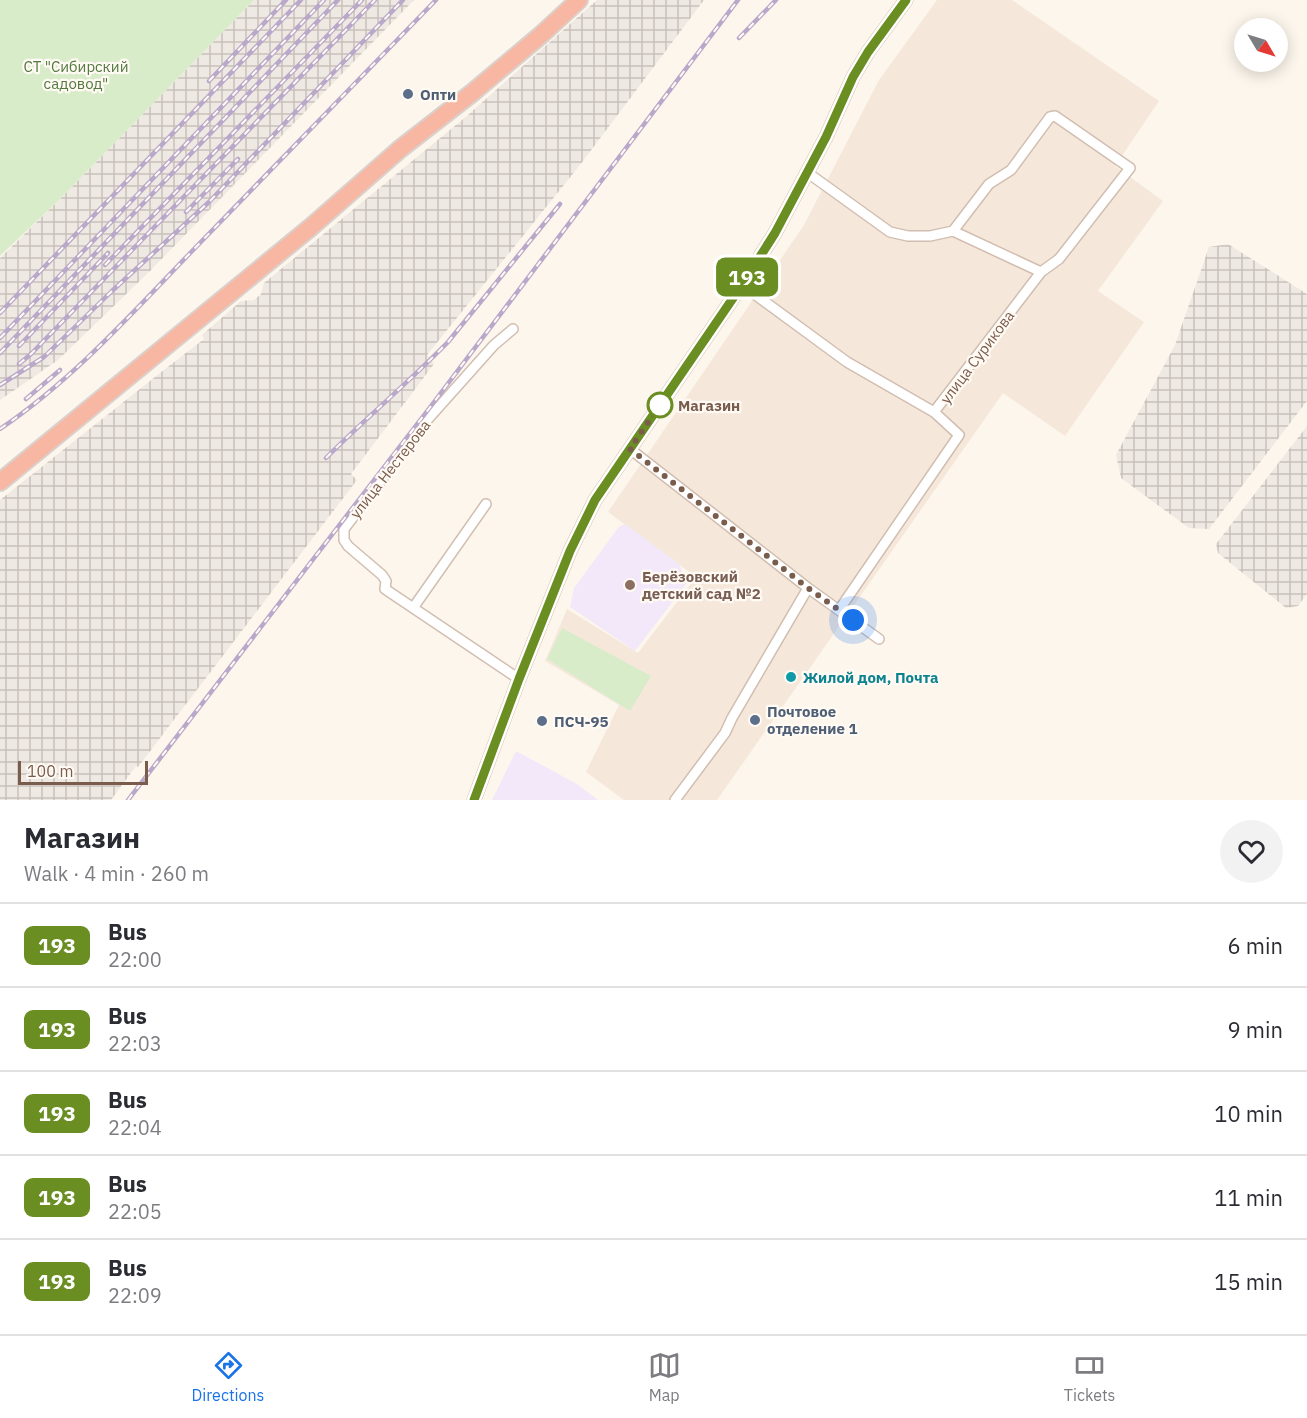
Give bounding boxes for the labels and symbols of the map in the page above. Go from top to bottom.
north arrow [1234,18,1288,72]
park label: СТ "Сибирский садовод" [23,57,129,93]
place label: Опти [420,85,456,104]
marker: Опти [401,87,415,101]
line badge: 193 [712,258,782,296]
street label: улица Сурикова [936,307,1018,407]
marker: Магазин [647,392,673,418]
place label: Магазин [678,396,740,415]
street label: улица Нестерова [346,416,434,522]
place label: Берёзовский детский сад №2 [642,567,761,603]
marker: Берёзовский детский сад №2 [623,578,637,592]
your location [838,605,868,635]
place label: Жилой дом, Почта [803,668,939,687]
marker: Жилой дом, Почта [784,670,798,684]
place label: Почтовое отделение 1 [767,702,857,738]
place label: ПСЧ-95 [554,712,609,731]
marker: Почтовое отделение 1 [748,713,762,727]
marker: ПСЧ-95 [535,714,549,728]
scale bar [18,758,148,786]

